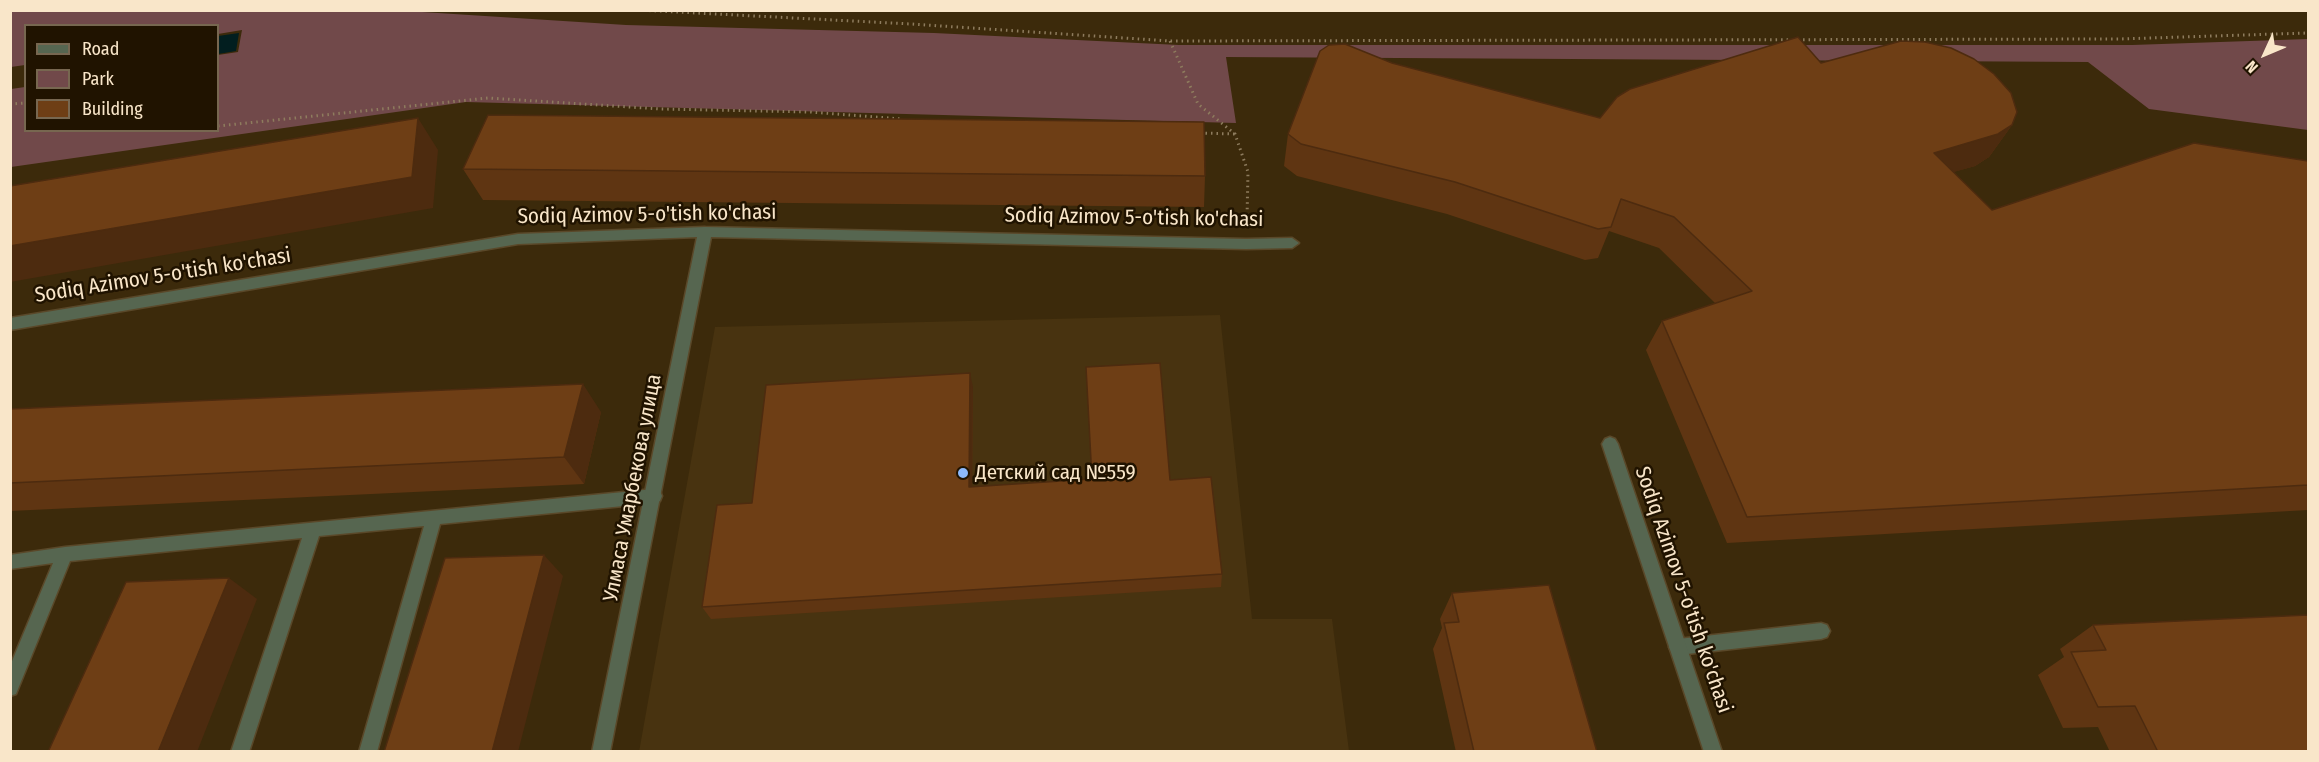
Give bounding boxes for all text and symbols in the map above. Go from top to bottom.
legend [24,24,219,132]
north arrow [2235,24,2295,84]
text: Road [82,38,119,60]
text: N [2242,57,2262,77]
text: Park [82,68,114,90]
text: Building [82,98,143,120]
street label: Sodiq Azimov 5-o'tish ko'chasi [517,200,777,230]
street label: Sodiq Azimov 5-o'tish ko'chasi [1004,203,1264,233]
street label: Sodiq Azimov 5-o'tish ko'chasi [33,243,293,309]
street label: Улмаса Умарбекова улица [599,372,667,604]
place label: Детский сад №559 [975,460,1136,486]
street label: Sodiq Azimov 5-o'tish ko'chasi [1629,463,1737,717]
marker: Детский сад №559 [956,466,970,480]

